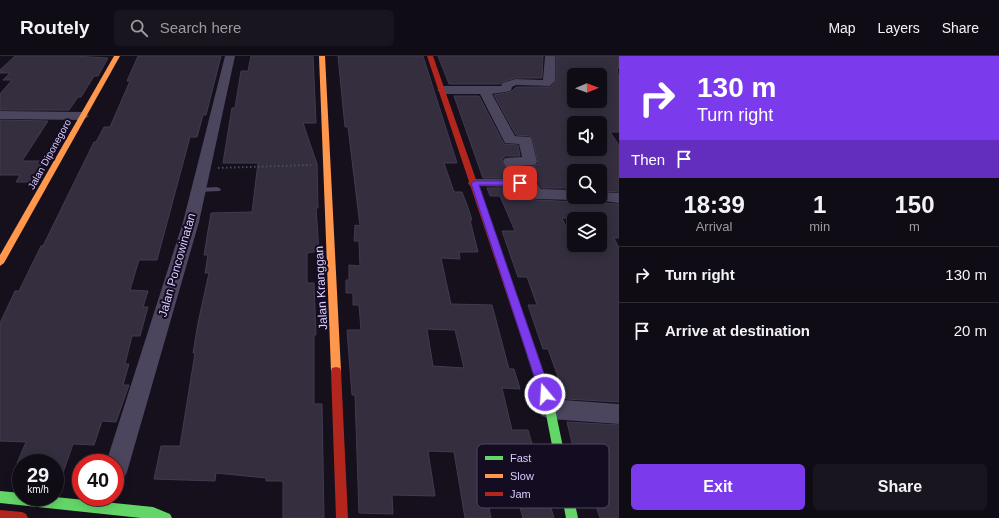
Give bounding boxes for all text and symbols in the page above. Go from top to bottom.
search box [114,10,394,46]
text: Routely [20,17,90,38]
icon: search [128,17,150,39]
text: Search here [160,19,241,36]
text: Map [828,20,856,36]
text: Layers [878,20,920,36]
text: Share [942,20,979,36]
north arrow [567,68,607,108]
map controls [567,68,607,252]
icon: right [631,72,683,124]
text: 130 m [697,72,776,103]
text: Turn right [697,105,773,125]
button: sound [567,116,607,156]
street label: Jalan Diponegoro [26,117,73,191]
icon: arrive [673,148,695,170]
text: Then [631,151,665,168]
button: search [567,164,607,204]
pin [503,166,537,200]
icon: arrive [509,172,531,194]
text: 18:39 [683,191,745,218]
text: 1 [813,191,826,218]
text: 150 [895,191,935,218]
street label: Jalan Poncowinatan [155,211,199,319]
button: layers [567,212,607,252]
text: Arrival [696,219,733,234]
text: min [809,219,830,234]
text: m [909,219,920,234]
street label: Jalan Kranggan [312,246,330,330]
icon: right [631,264,653,286]
text: Turn right [665,266,735,283]
text: 130 m [945,266,987,283]
icon: arrive [631,320,653,342]
text: Arrive at destination [665,322,810,339]
text: 20 m [954,322,987,339]
position arrow [524,373,566,415]
legend [477,444,609,508]
text: Fast [510,452,531,464]
speed limit sign: 40 [72,454,124,506]
text: 29 [27,464,49,486]
button: Exit [631,464,805,510]
button: Share [813,464,987,510]
text: Slow [510,470,534,482]
text: km/h [27,484,49,495]
text: Jam [510,488,531,500]

